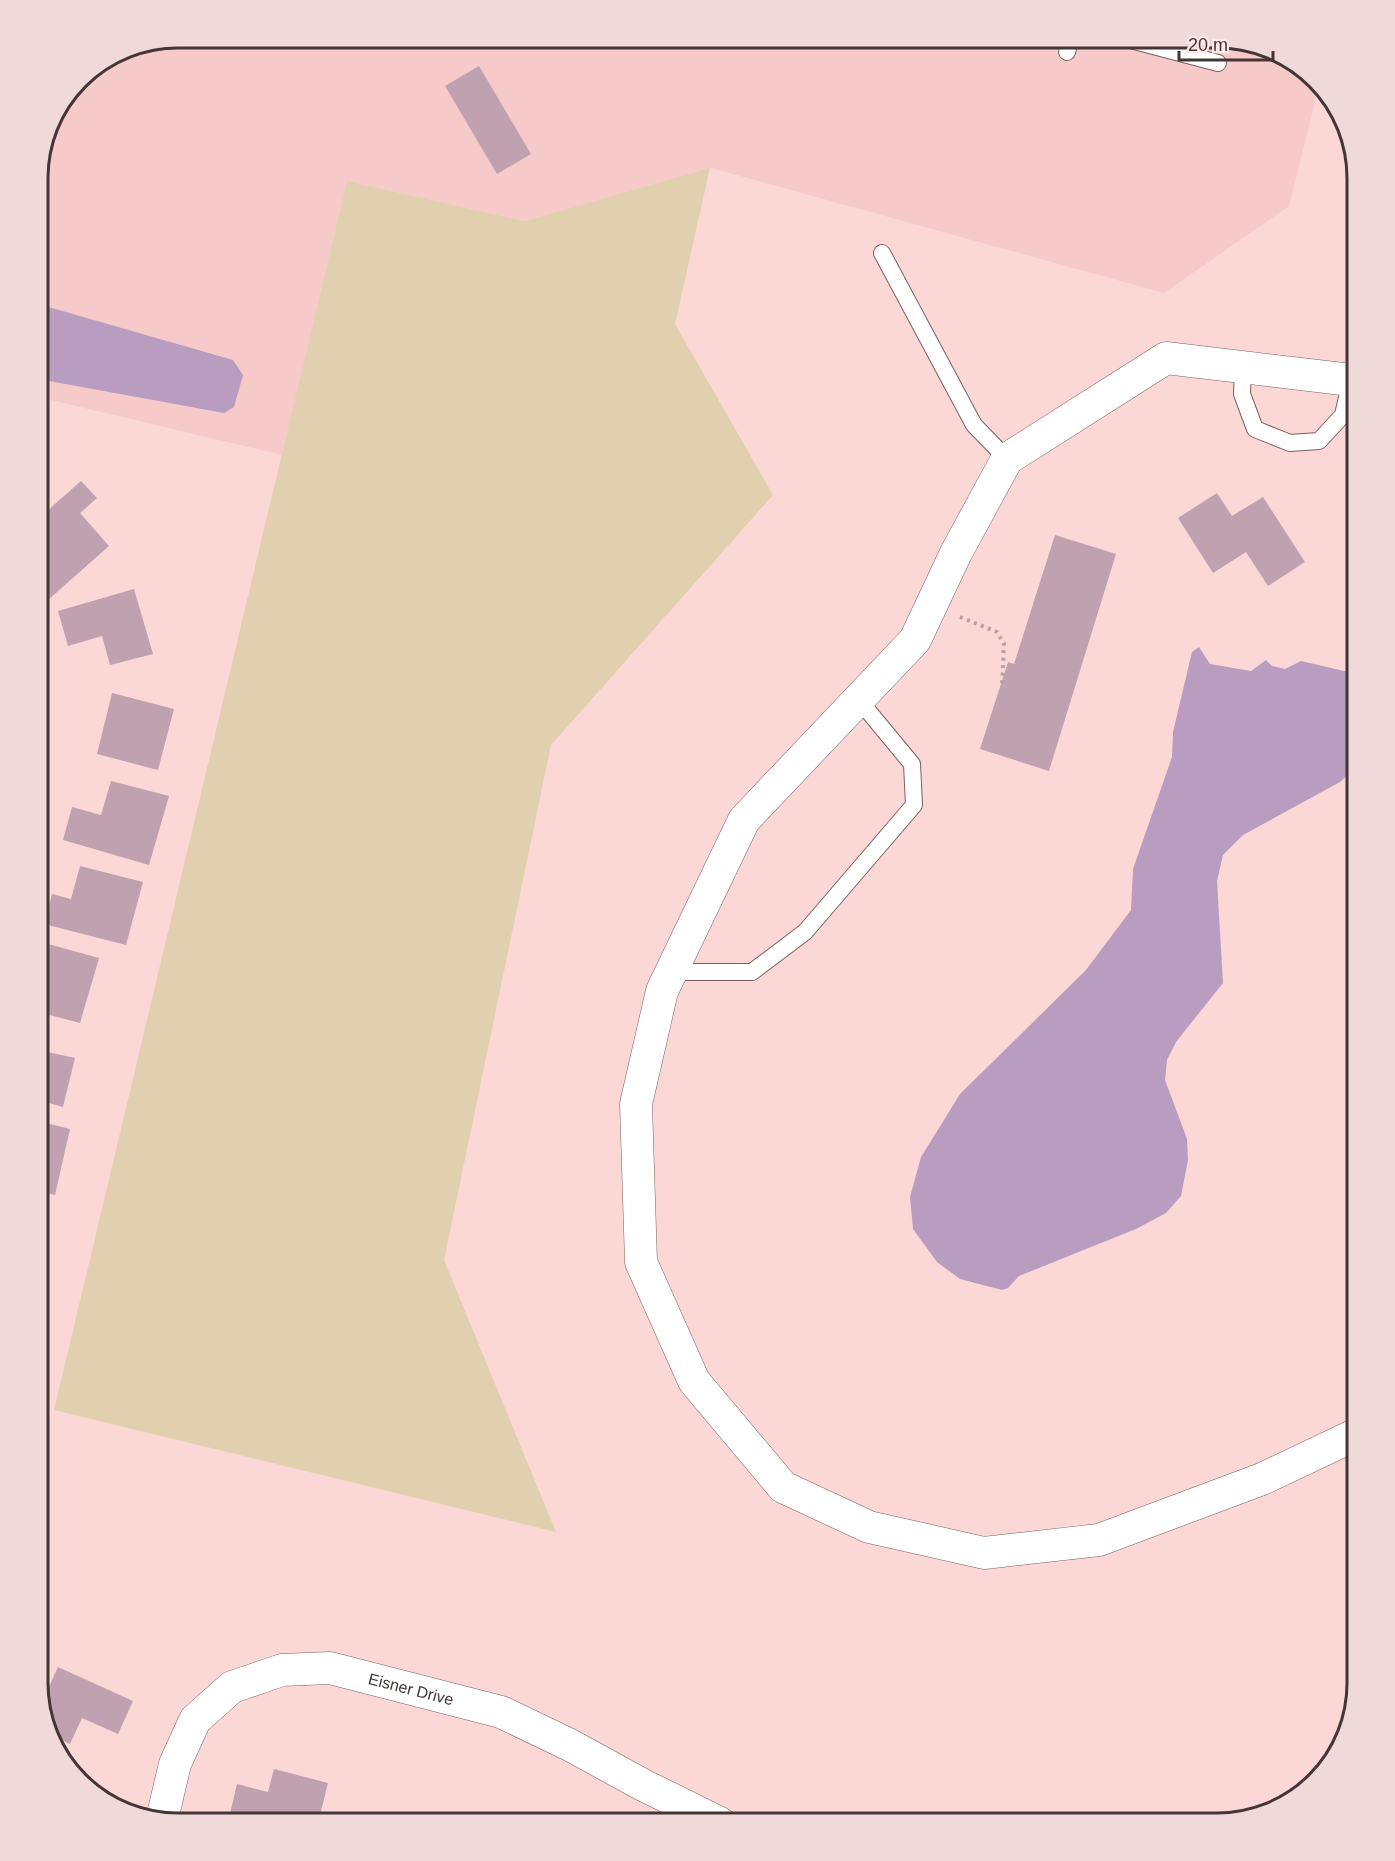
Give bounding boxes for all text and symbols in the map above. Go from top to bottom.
scale bar [1179,24,1274,62]
text: 20 m [1188,35,1228,55]
street label: Eisner Drive [367,1670,455,1708]

